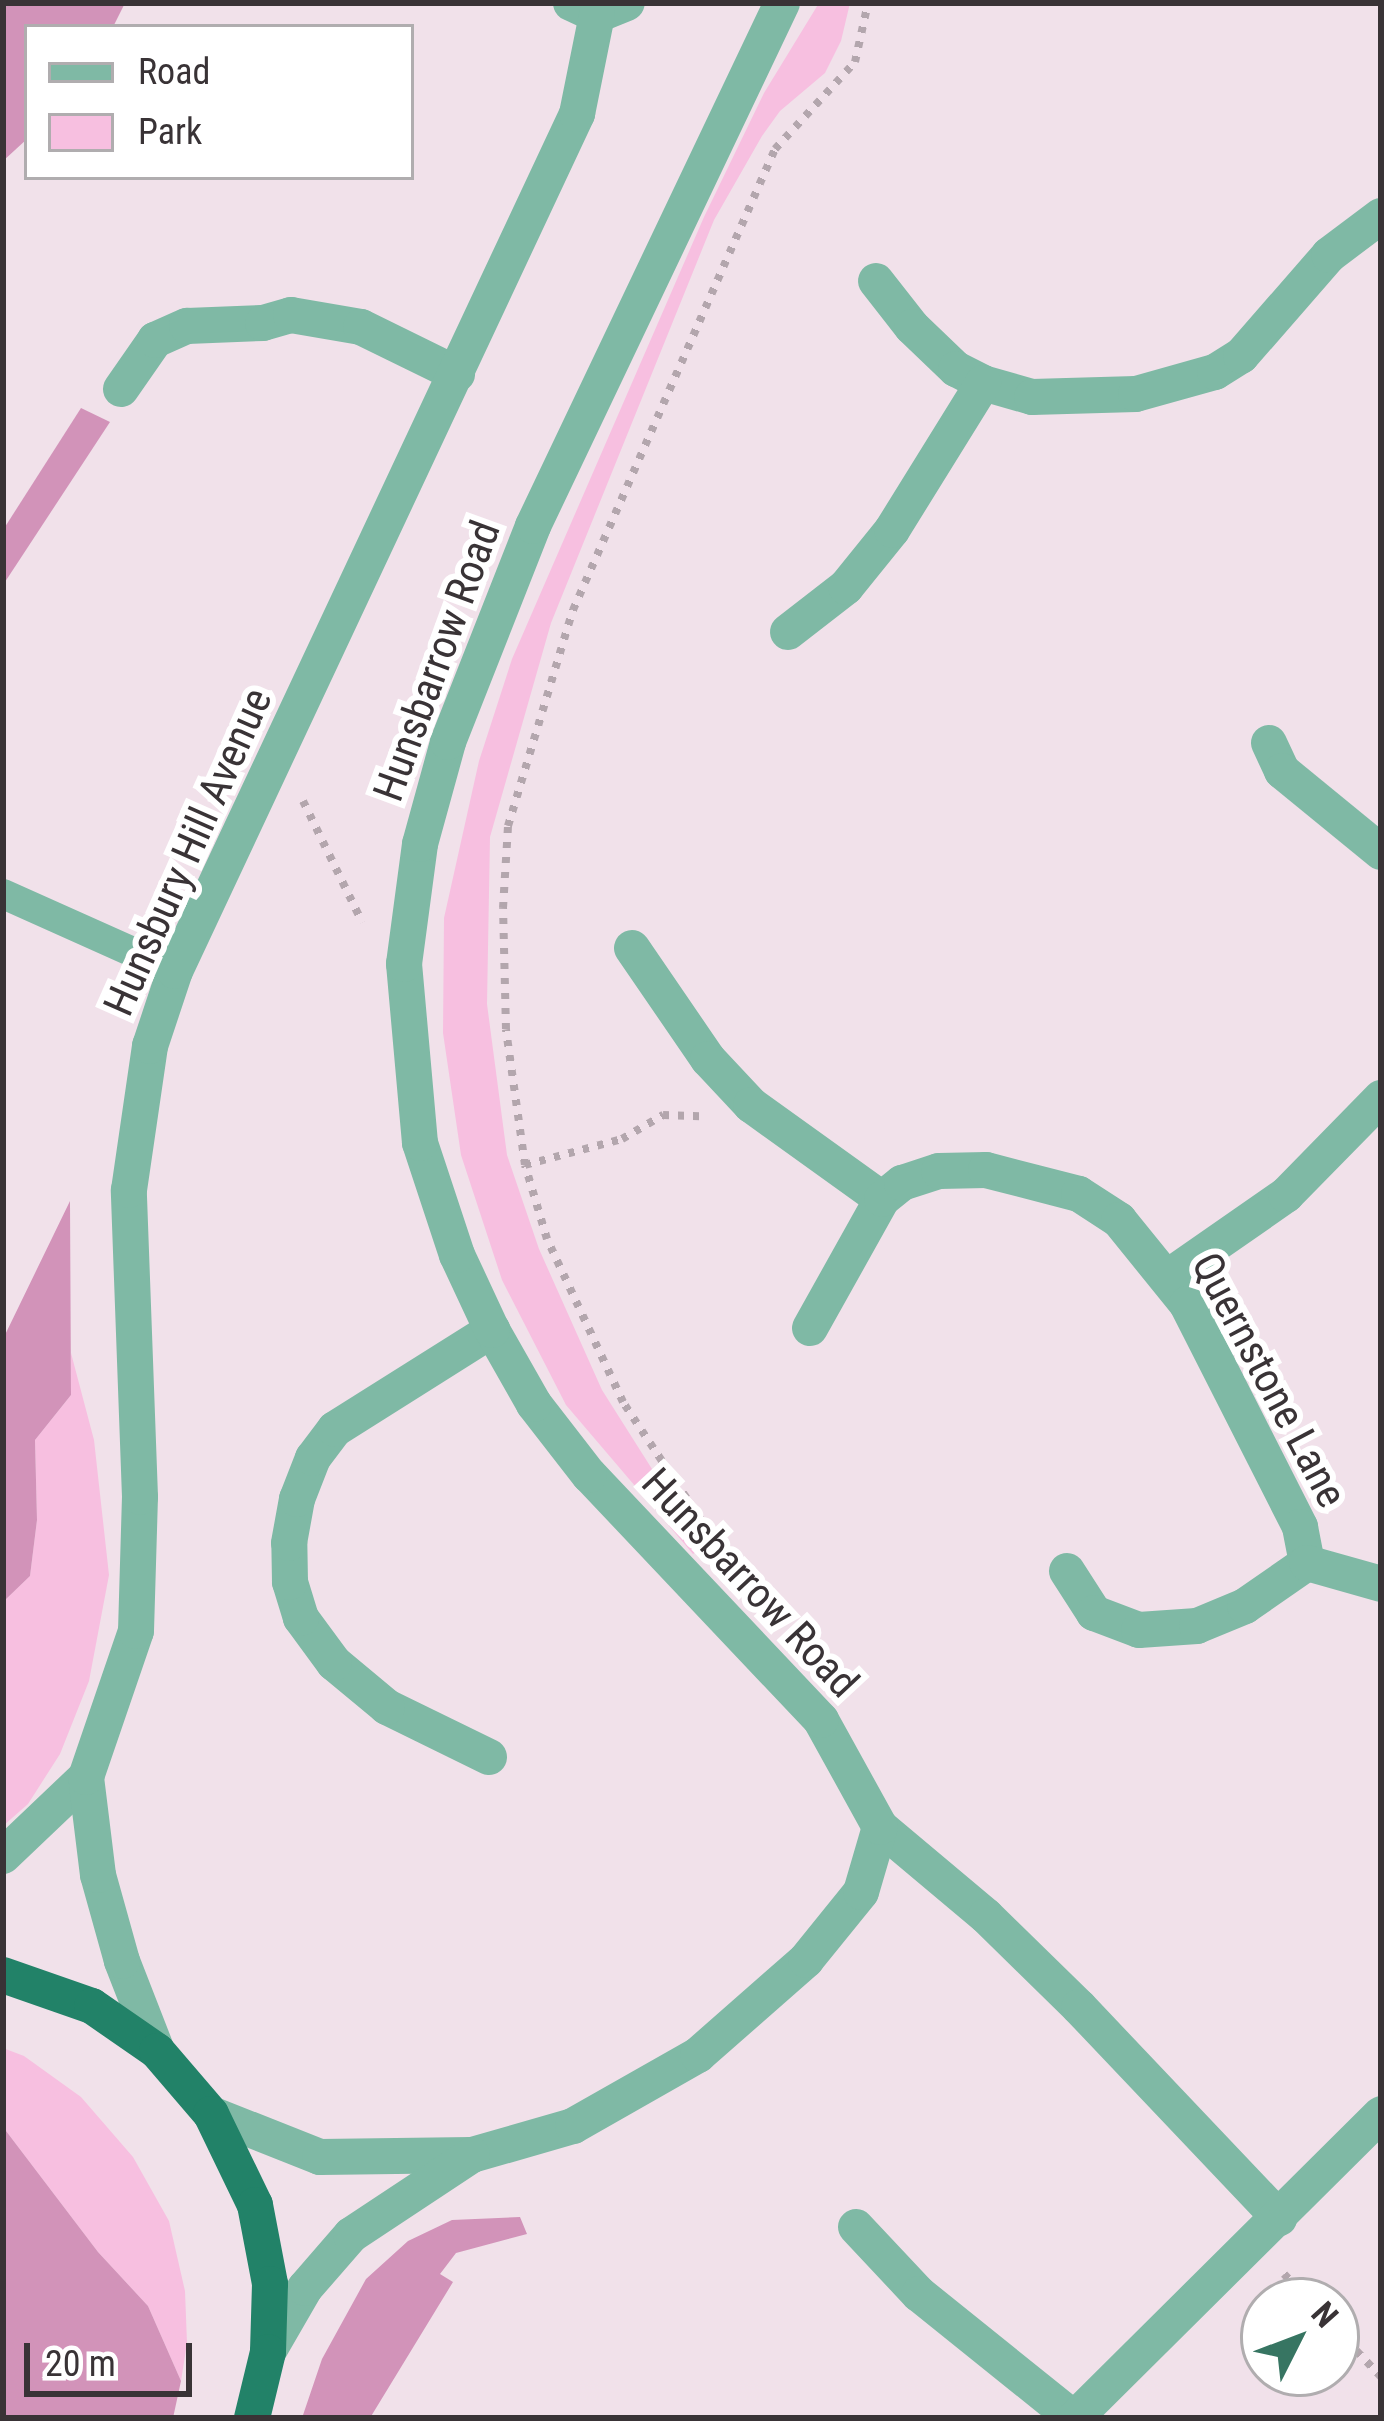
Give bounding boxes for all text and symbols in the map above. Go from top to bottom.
legend [24,24,414,180]
text: Road [138,51,210,93]
text: Park [138,111,202,153]
street label: Hunsbarrow Road [363,514,511,808]
street label: Hunsbury Hill Avenue [93,681,283,1023]
street label: Quernstone Lane [1181,1244,1357,1516]
street label: Hunsbarrow Road [631,1458,869,1708]
north arrow [1240,2277,1360,2397]
text: N [1304,2294,1346,2335]
scale bar [30,2319,198,2393]
text: 20 m [45,2343,116,2385]

